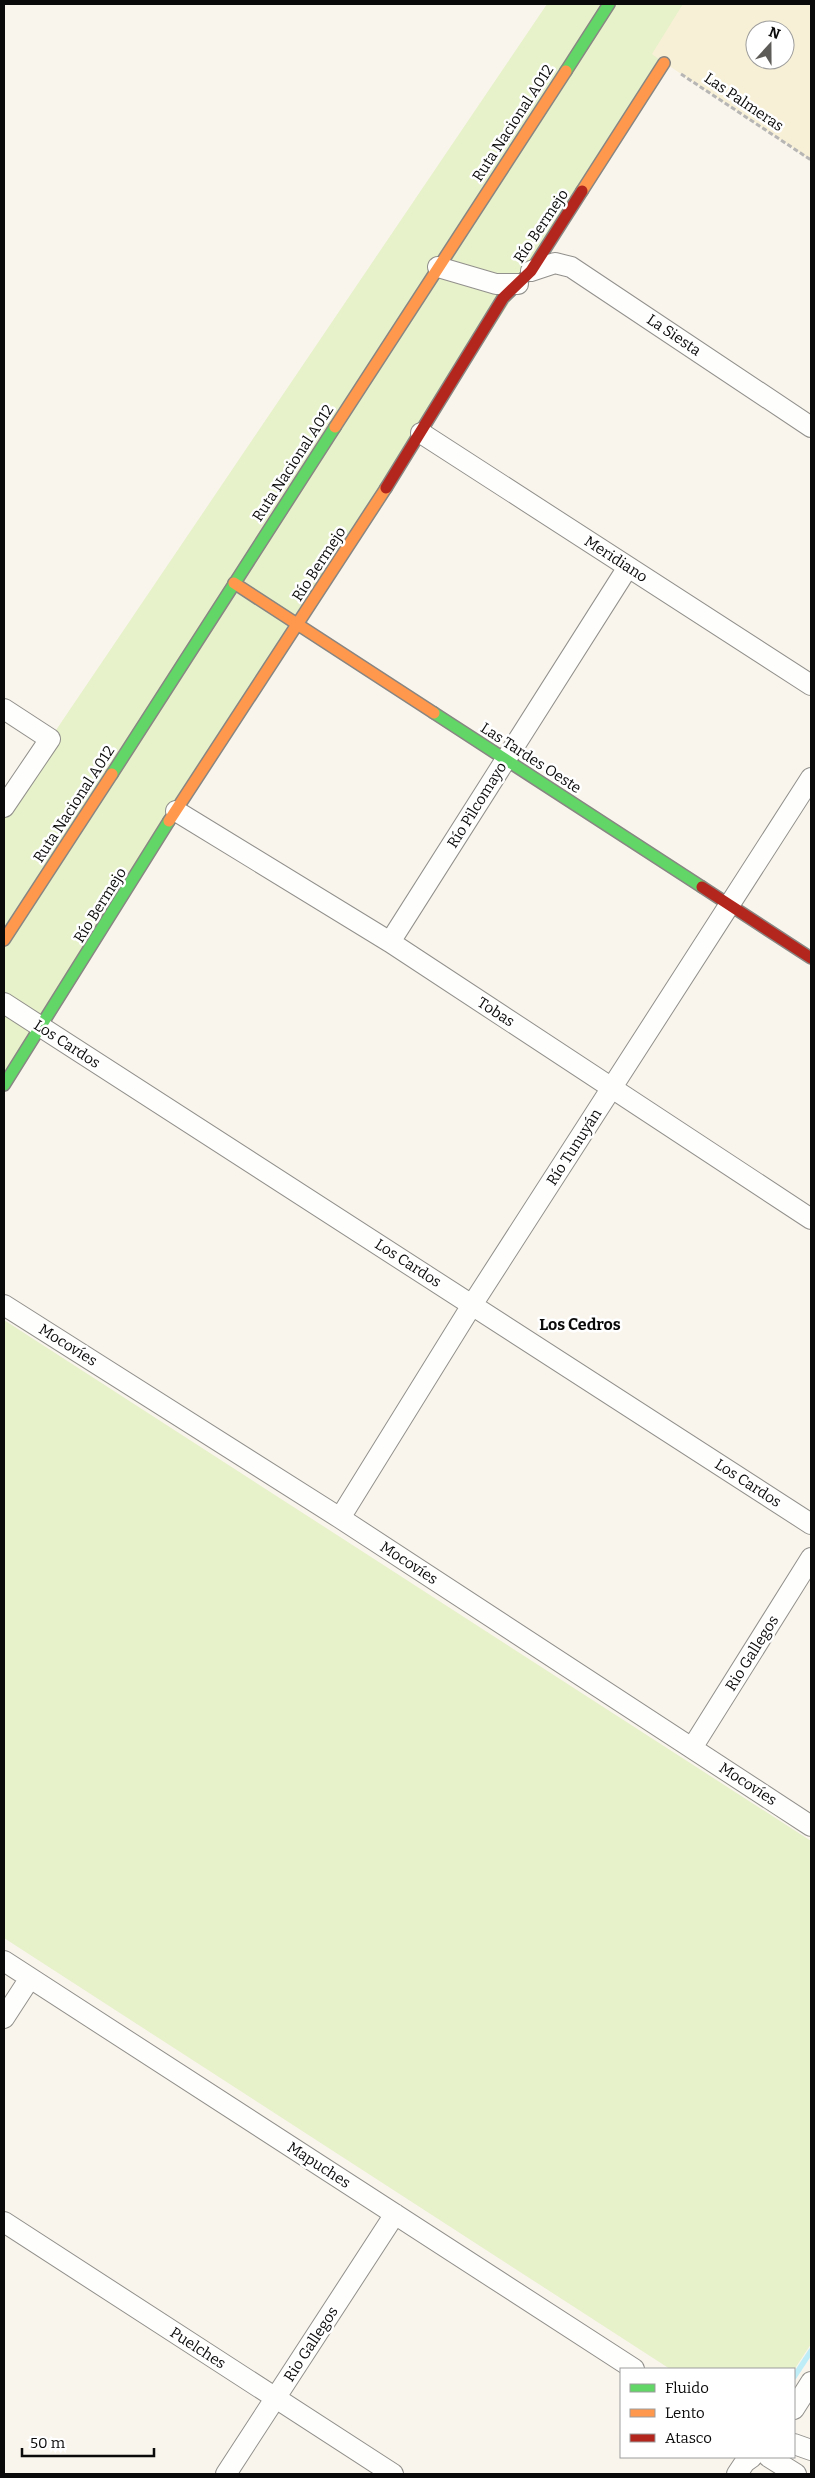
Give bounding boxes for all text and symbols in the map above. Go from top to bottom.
north arrow [745,20,795,70]
text: N [766,23,783,43]
street label: Ruta Nacional A012 [469,61,557,185]
street label: Las Palmeras [701,69,787,135]
street label: Río Bermejo [510,186,572,266]
street label: La Siesta [644,310,704,360]
street label: Ruta Nacional A012 [249,401,337,525]
street label: Río Bermejo [288,524,350,604]
street label: Meridiano [581,532,651,586]
street label: Las Tardes Oeste [477,719,585,797]
street label: Ruta Nacional A012 [30,742,118,866]
street label: Río Pilcomayo [443,759,511,851]
street label: Río Bermejo [70,864,130,946]
street label: Tobas [474,993,518,1031]
street label: Los Cardos [30,1016,104,1072]
street label: Río Tunuyán [543,1105,606,1189]
street label: Los Cardos [371,1235,445,1291]
district label: Los Cedros [539,1315,621,1334]
street label: Mocovíes [36,1320,100,1370]
street label: Los Cardos [711,1455,785,1511]
street label: Mocovíes [377,1538,441,1588]
street label: Rio Gallegos [722,1612,782,1694]
street label: Mocovíes [716,1759,780,1809]
street label: Mapuches [284,2138,354,2192]
street label: Rio Gallegos [280,2303,342,2385]
street label: Puelches [167,2323,229,2373]
legend [620,2368,795,2458]
text: Fluido [665,2379,709,2397]
text: Lento [665,2404,705,2422]
scale bar [22,2426,155,2458]
text: Atasco [665,2429,712,2447]
text: 50 m [30,2434,66,2452]

